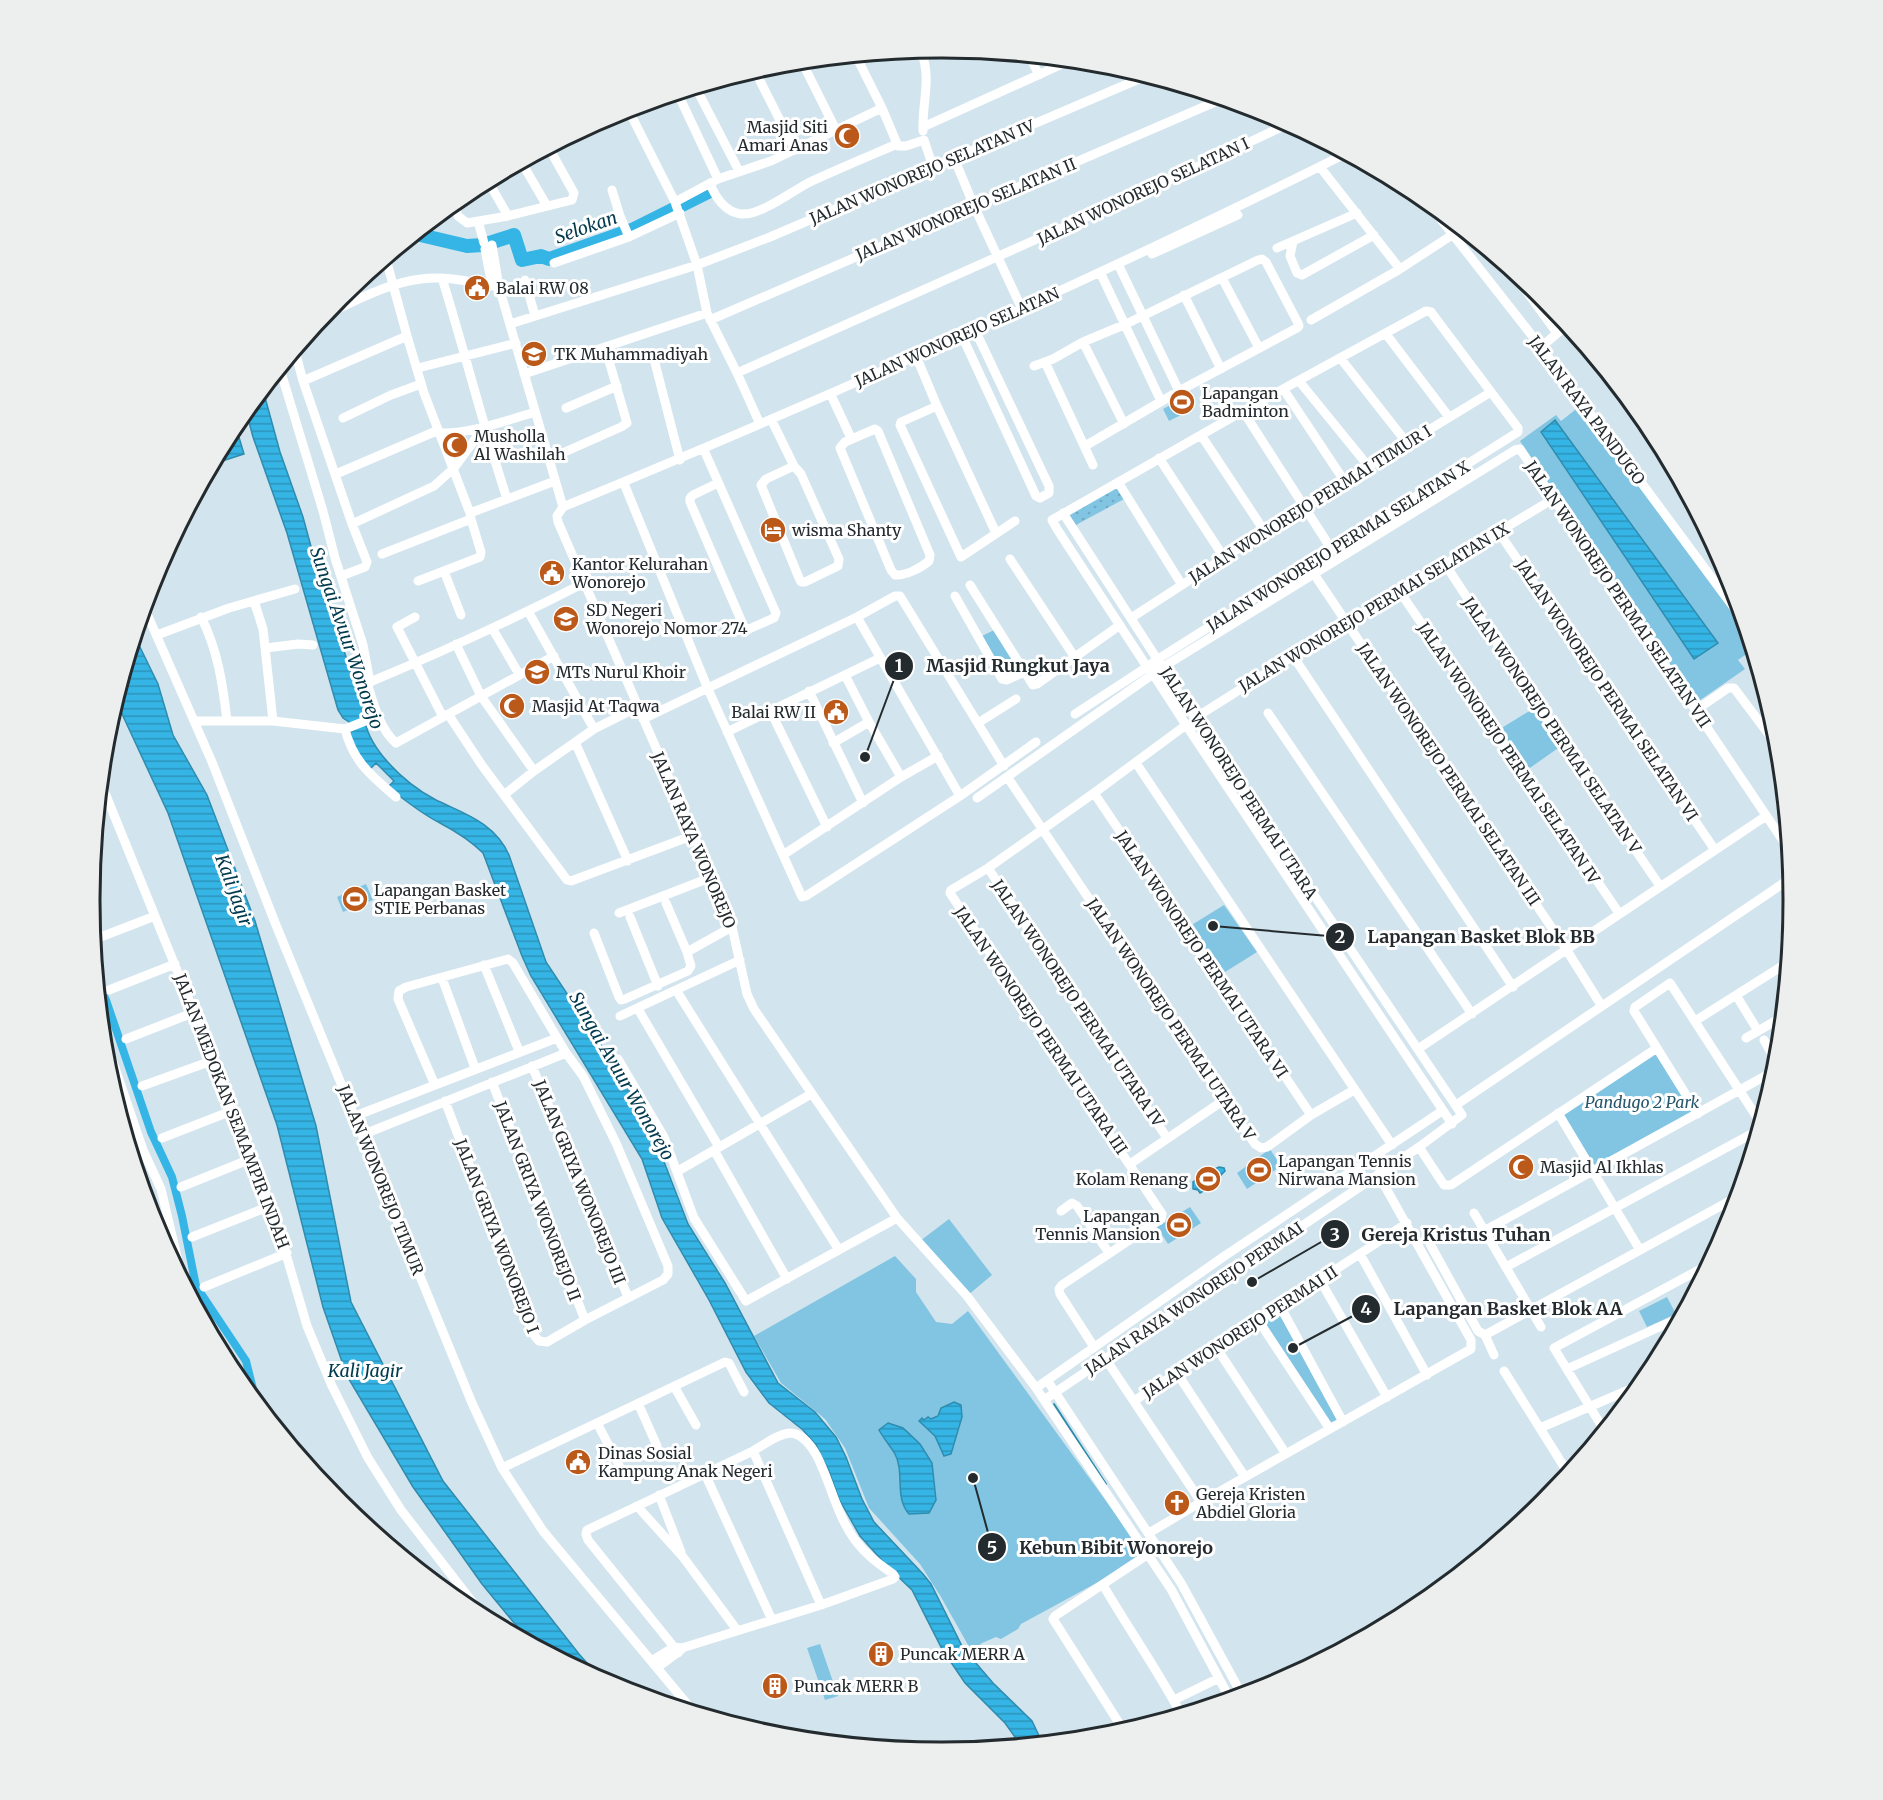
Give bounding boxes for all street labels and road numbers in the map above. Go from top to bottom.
street label: JALAN WONOREJO SELATAN IV [806,115,1038,229]
street label: JALAN WONOREJO SELATAN I [1033,133,1252,249]
street label: JALAN WONOREJO SELATAN II [852,153,1079,265]
street label: JALAN WONOREJO SELATAN [851,283,1063,392]
street label: JALAN RAYA PANDUGO [1524,331,1650,489]
street label: JALAN WONOREJO PERMAI TIMUR I [1184,421,1435,588]
street label: JALAN WONOREJO PERMAI SELATAN X [1202,456,1473,636]
street label: JALAN WONOREJO PERMAI SELATAN VII [1521,457,1715,731]
street label: JALAN WONOREJO PERMAI SELATAN IX [1234,518,1513,696]
street label: JALAN WONOREJO PERMAI SELATAN VI [1512,556,1702,824]
street label: JALAN WONOREJO PERMAI SELATAN V [1459,593,1645,857]
street label: JALAN WONOREJO PERMAI SELATAN IV [1413,618,1605,888]
street label: JALAN WONOREJO PERMAI SELATAN III [1353,638,1545,909]
street label: JALAN WONOREJO PERMAI UTARA [1156,662,1322,904]
street label: JALAN RAYA WONOREJO [647,748,740,932]
street label: JALAN WONOREJO PERMAI UTARA VI [1112,827,1292,1081]
street label: JALAN WONOREJO PERMAI UTARA IV [987,875,1169,1131]
street label: JALAN WONOREJO PERMAI UTARA V [1083,894,1259,1144]
street label: JALAN WONOREJO PERMAI UTARA III [950,901,1132,1158]
street label: JALAN MEDOKAN SEMAMPIR INDAH [170,970,294,1251]
street label: JALAN GRIYA WONOREJO III [530,1077,630,1287]
street label: JALAN WONOREJO TIMUR [333,1081,429,1279]
street label: JALAN GRIYA WONOREJO II [450,1135,543,1336]
street label: JALAN GRIYA WONOREJO I [451,1136,543,1336]
street label: JALAN RAYA WONOREJO PERMAI [1080,1217,1307,1379]
street label: JALAN WONOREJO PERMAI II [1138,1261,1341,1403]

